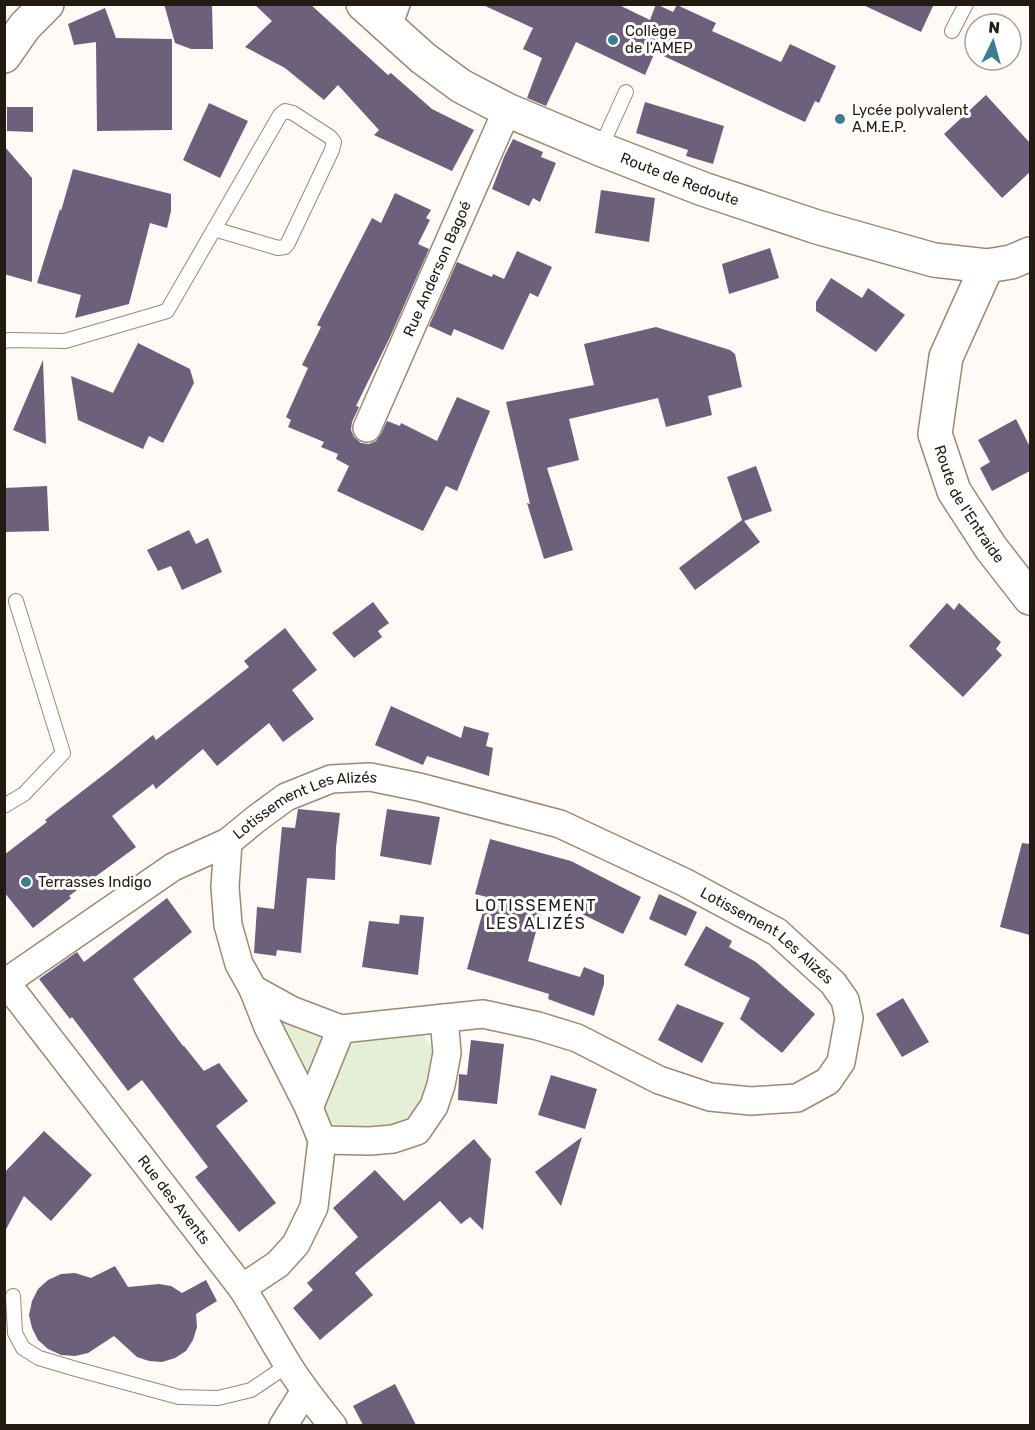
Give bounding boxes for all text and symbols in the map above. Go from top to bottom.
north arrow [963,12,1023,72]
text: N [988,18,1001,38]
place label: Collège de l'AMEP [625,22,693,57]
marker: Collège de l'AMEP [606,33,620,47]
place label: Lycée polyvalent A.M.E.P. [852,101,969,136]
marker: Lycée polyvalent A.M.E.P. [833,112,847,126]
street label: Route de Redoute [618,149,741,209]
street label: Rue Anderson Bagoé [399,198,475,339]
street label: Route de l'Entraide [930,443,1008,566]
street label: Lotissement Les Alizés [229,768,379,843]
place label: Terrasses Indigo [38,873,152,891]
marker: Terrasses Indigo [19,875,33,889]
street label: Lotissement Les Alizés [697,883,837,988]
district label: LOTISSEMENT LES ALIZÉS [475,896,597,933]
street label: Rue des Avents [134,1152,214,1248]

